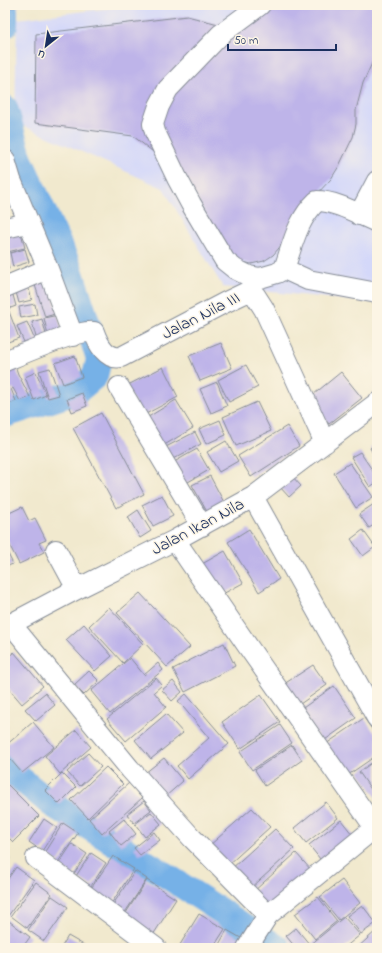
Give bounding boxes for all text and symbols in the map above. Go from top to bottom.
north arrow [26,26,66,66]
scale bar [228,26,336,52]
text: 50 m [234,32,258,50]
text: U [34,45,49,62]
street label: Jalan Nila III [157,286,245,346]
street label: Jalan Ikan Nila [147,492,249,562]

